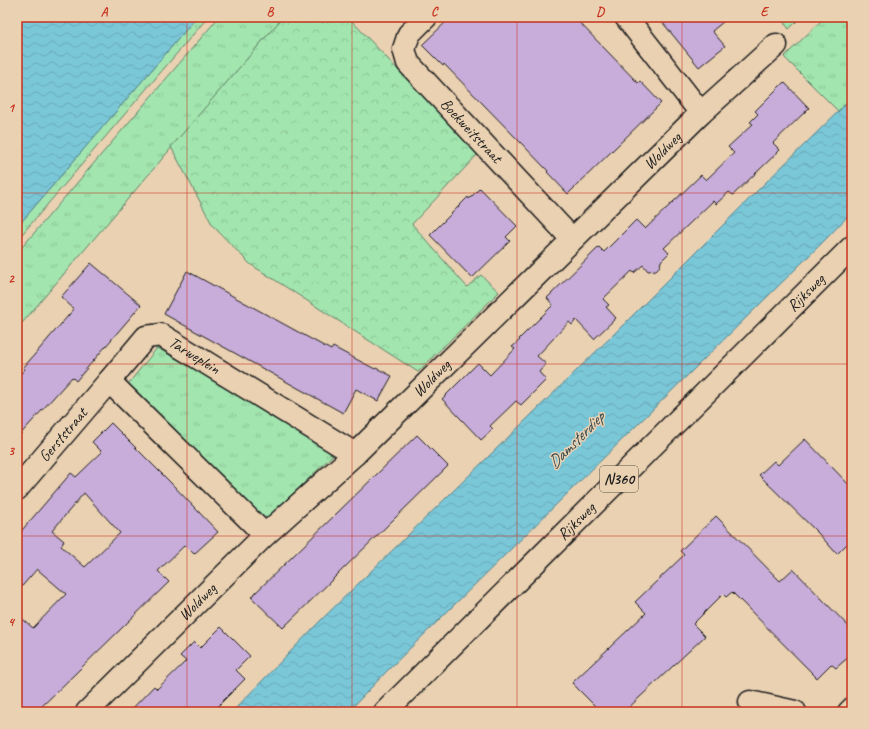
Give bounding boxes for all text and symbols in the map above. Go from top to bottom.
text: A [101,4,109,20]
text: B [267,4,275,20]
text: C [431,4,439,20]
text: D [596,4,605,20]
text: E [761,4,770,20]
street label: Boekweitstraat [436,94,507,169]
text: 1 [8,100,16,116]
street label: Woldweg [639,127,687,174]
street label: Rijksweg [783,269,830,316]
text: 2 [8,271,15,287]
street label: Tarweplein [165,332,224,379]
street label: Woldweg [409,354,456,401]
street label: Gerststraat [34,403,93,466]
water label: Damsterdiep [543,405,611,473]
text: 3 [8,443,15,459]
road number: N360 [600,466,638,492]
street label: Rijksweg [553,497,600,545]
street label: Woldweg [174,578,222,625]
text: 4 [8,614,16,630]

